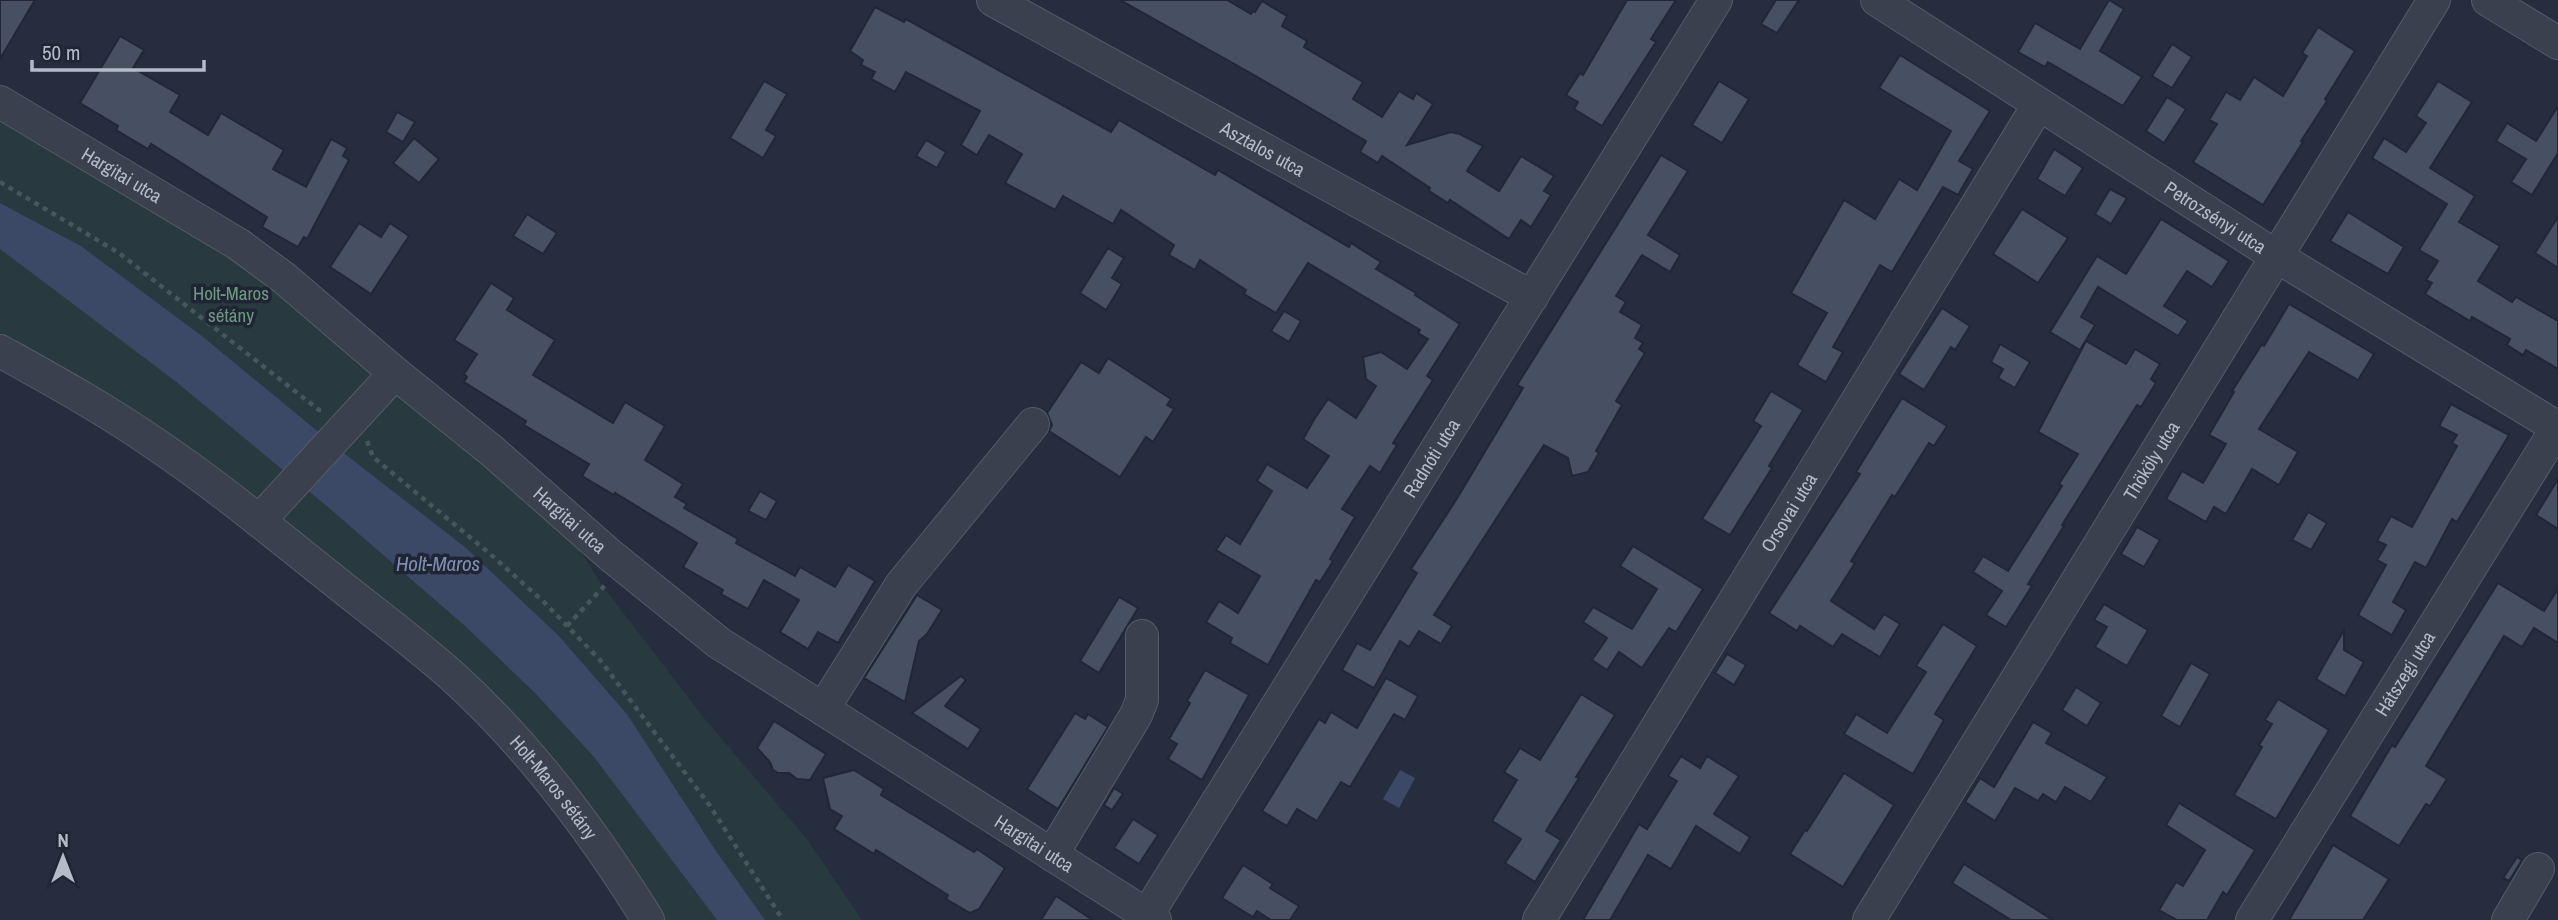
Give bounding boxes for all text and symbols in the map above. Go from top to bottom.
scale bar [32,28,203,72]
text: 50 m [42,38,80,67]
street label: Asztalos utca [1215,114,1310,183]
street label: Hargitai utca [77,141,167,209]
street label: Petrozsényi utca [2159,175,2272,260]
park label: Holt-Maros sétány [193,280,269,328]
street label: Radnóti utca [1397,413,1466,502]
street label: Thököly utca [2117,416,2185,505]
street label: Orsovai utca [1755,468,1823,557]
street label: Hargitai utca [528,481,612,559]
water label: Holt-Maros [396,549,480,578]
street label: Hátszegi utca [2369,626,2441,721]
street label: Holt-Maros sétány [504,729,604,845]
street label: Hargitai utca [990,808,1079,878]
north arrow [28,822,98,892]
text: N [57,827,69,853]

